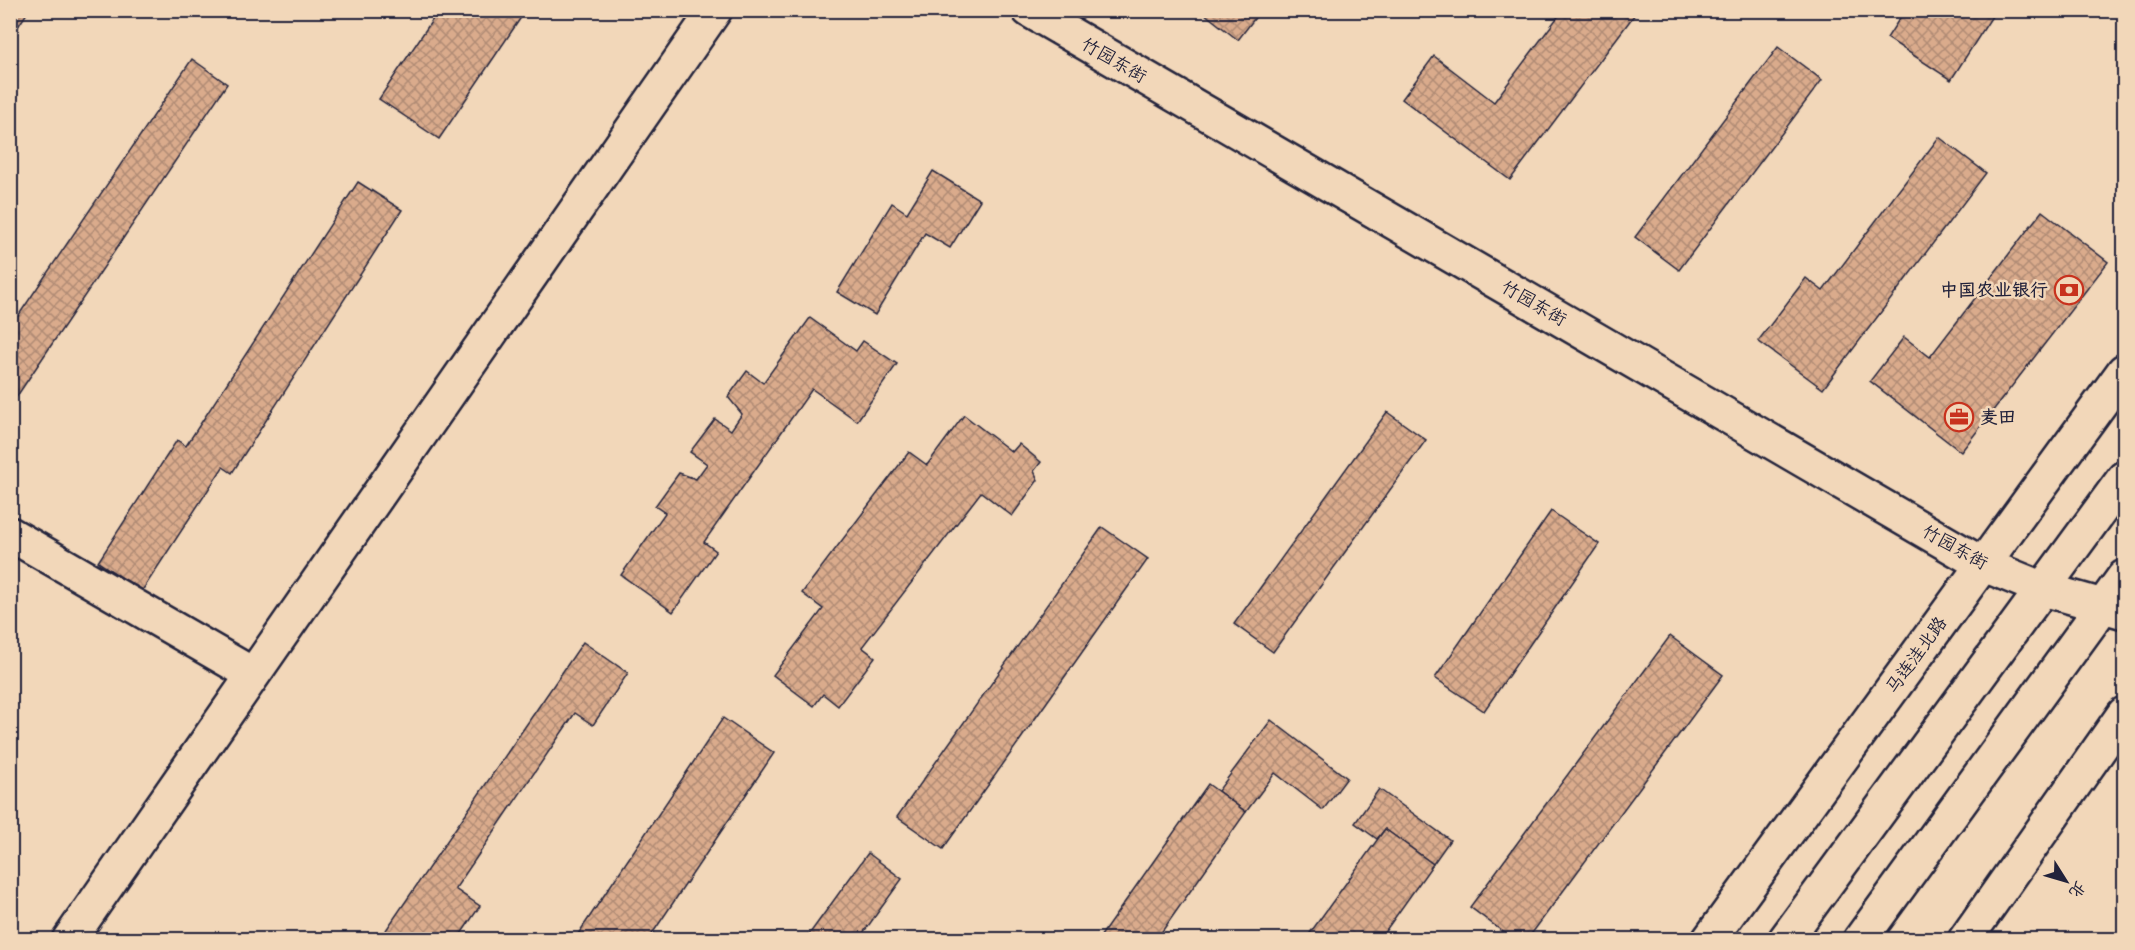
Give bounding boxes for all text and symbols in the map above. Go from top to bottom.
street label: 竹园东街 [1075,28,1153,92]
street label: 竹园东街 [1495,271,1573,335]
place label: 中国农业银行 [1940,274,2048,306]
bank icon: 中国农业银行 [2053,274,2085,306]
office icon: 麦田 [1943,401,1975,433]
place label: 麦田 [1980,401,2016,433]
street label: 竹园东街 [1916,516,1994,578]
street label: 马连洼北路 [1877,609,1955,701]
north arrow [2036,851,2096,911]
text: 北 [2061,875,2094,905]

